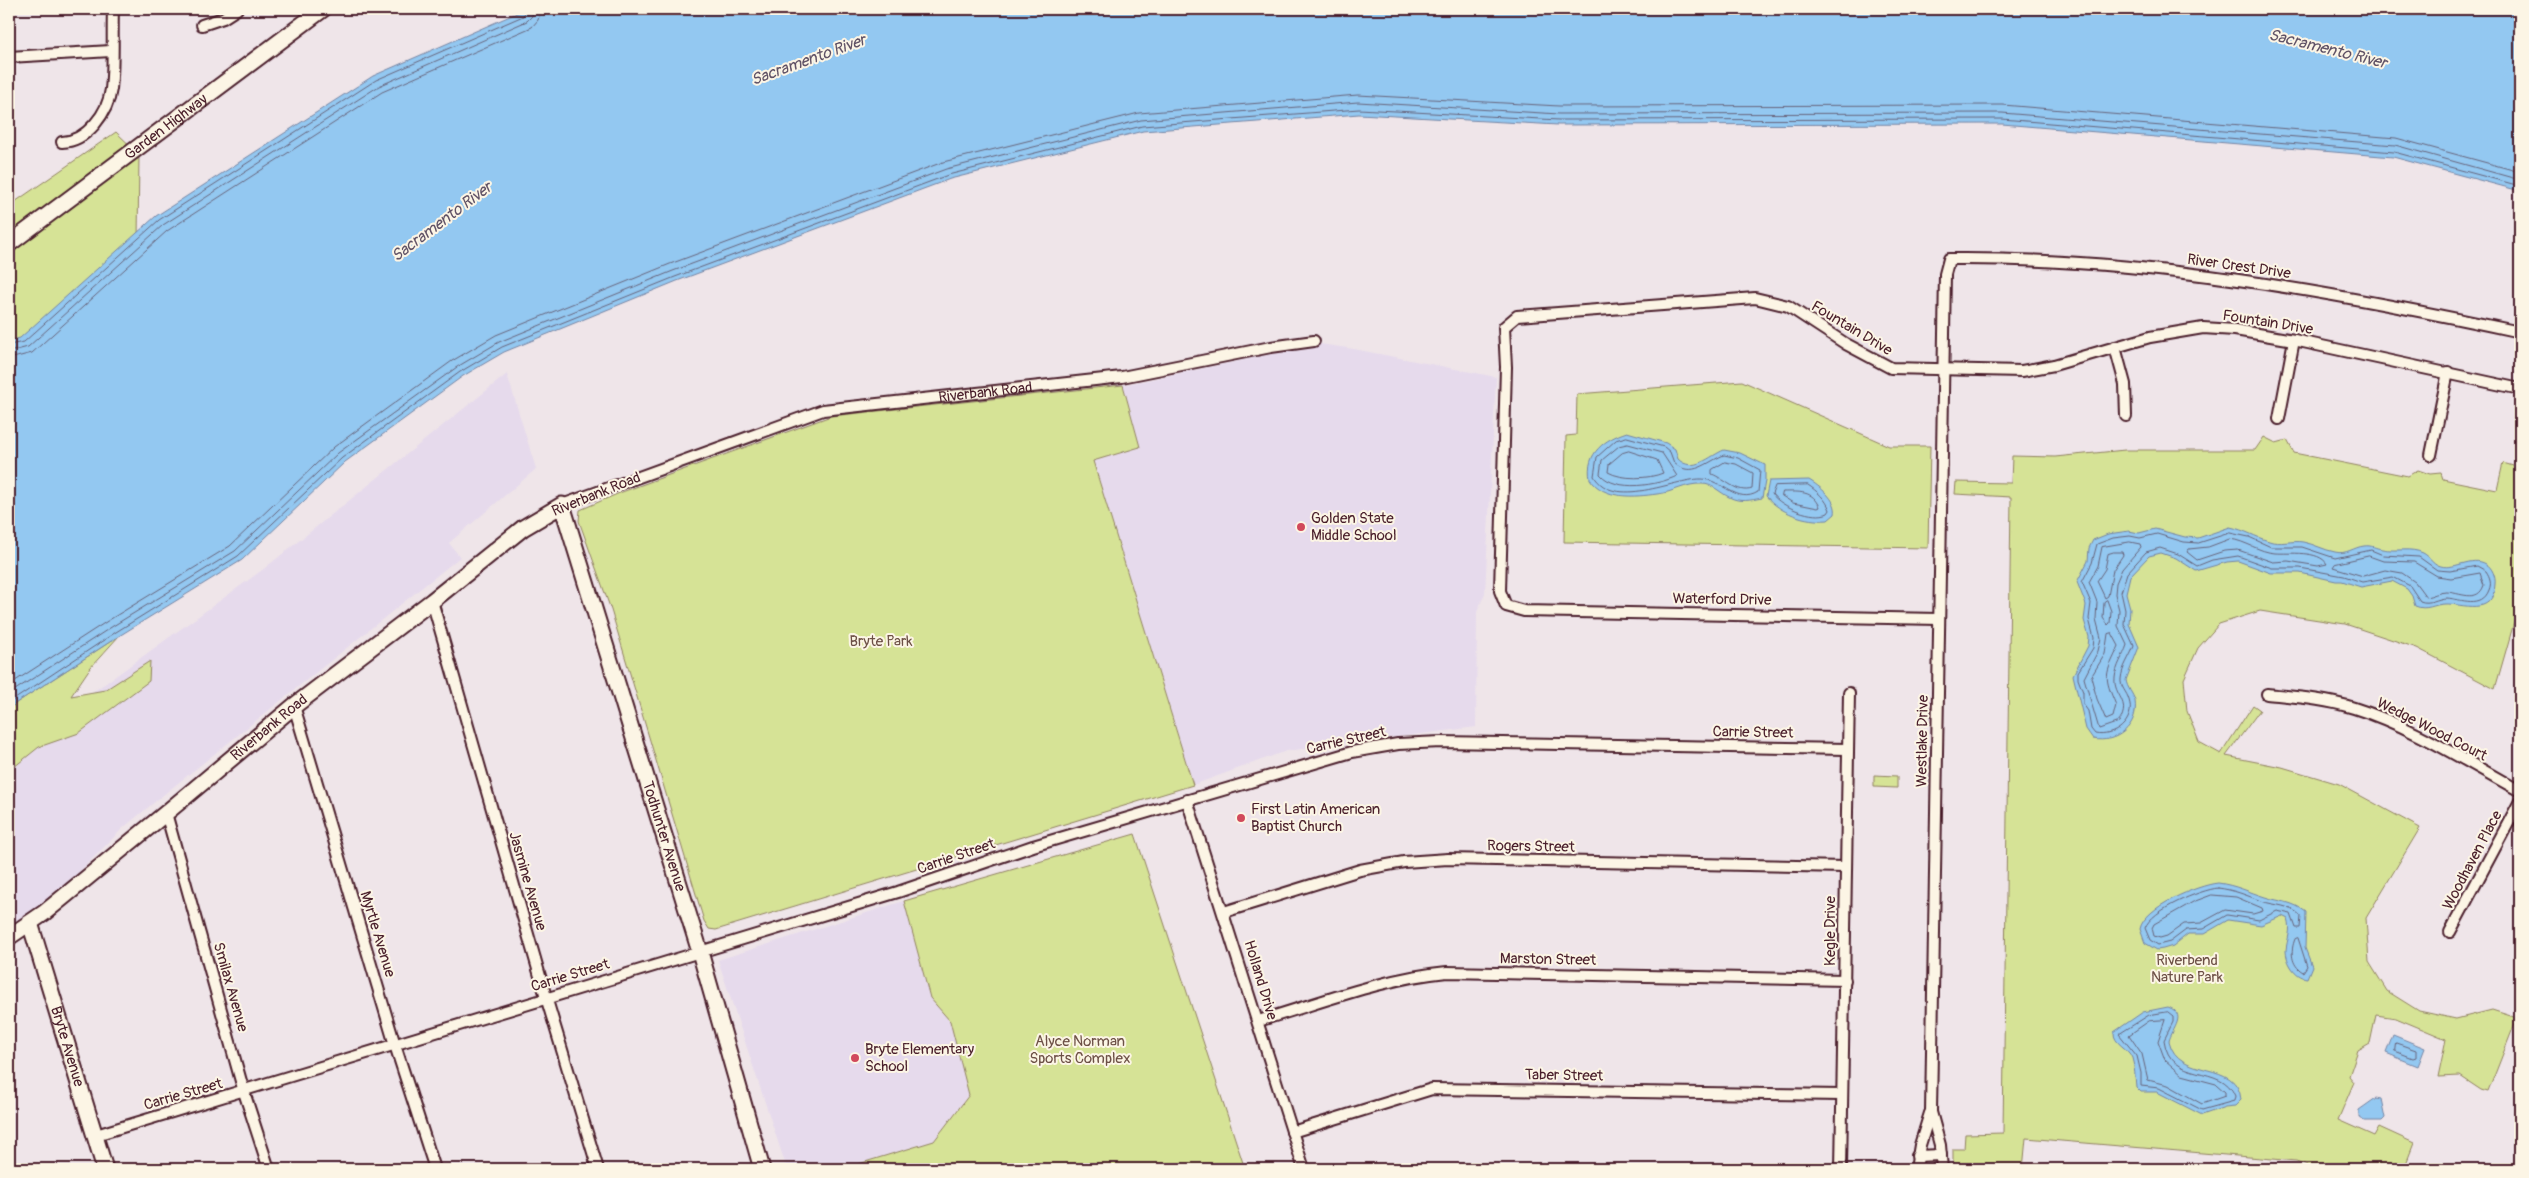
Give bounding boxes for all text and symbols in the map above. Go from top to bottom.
water label: Sacramento River [2267,25,2391,74]
water label: Sacramento River [748,29,871,90]
street label: Garden Highway [121,89,212,164]
water label: Sacramento River [387,176,498,266]
street label: River Crest Drive [2186,250,2292,283]
street label: Fountain Drive [1808,297,1896,360]
street label: Fountain Drive [2221,306,2315,339]
street label: Riverbank Road [937,378,1033,407]
street label: Riverbank Road [549,468,643,521]
place label: Golden State Middle School [1311,509,1396,545]
marker: Golden State Middle School [1295,521,1307,533]
street label: Waterford Drive [1672,589,1772,610]
park label: Bryte Park [849,632,913,651]
street label: Riverbank Road [227,690,311,765]
street label: Wedge Wood Court [2373,693,2491,766]
street label: Westlake Drive [1912,694,1933,787]
street label: Carrie Street [1305,722,1389,759]
street label: Carrie Street [1712,722,1795,743]
street label: Todhunter Avenue [638,779,690,894]
place label: First Latin American Baptist Church [1251,800,1380,836]
street label: Woodhaven Place [2438,807,2507,913]
marker: First Latin American Baptist Church [1235,812,1247,824]
street label: Jasmine Avenue [504,830,551,933]
street label: Carrie Street [915,834,998,879]
street label: Rogers Street [1487,836,1576,857]
street label: Myrtle Avenue [355,889,400,980]
street label: Kegle Drive [1821,895,1840,966]
street label: Holland Drive [1239,938,1282,1023]
street label: Smilax Avenue [209,940,253,1035]
street label: Marston Street [1500,949,1597,970]
park label: Riverbend Nature Park [2151,951,2224,987]
street label: Carrie Street [529,954,613,996]
street label: Bryte Avenue [46,1004,89,1090]
park label: Alyce Norman Sports Complex [1030,1032,1130,1068]
place label: Bryte Elementary School [865,1040,975,1076]
marker: Bryte Elementary School [849,1052,861,1064]
street label: Taber Street [1525,1065,1604,1086]
street label: Carrie Street [142,1074,226,1115]

